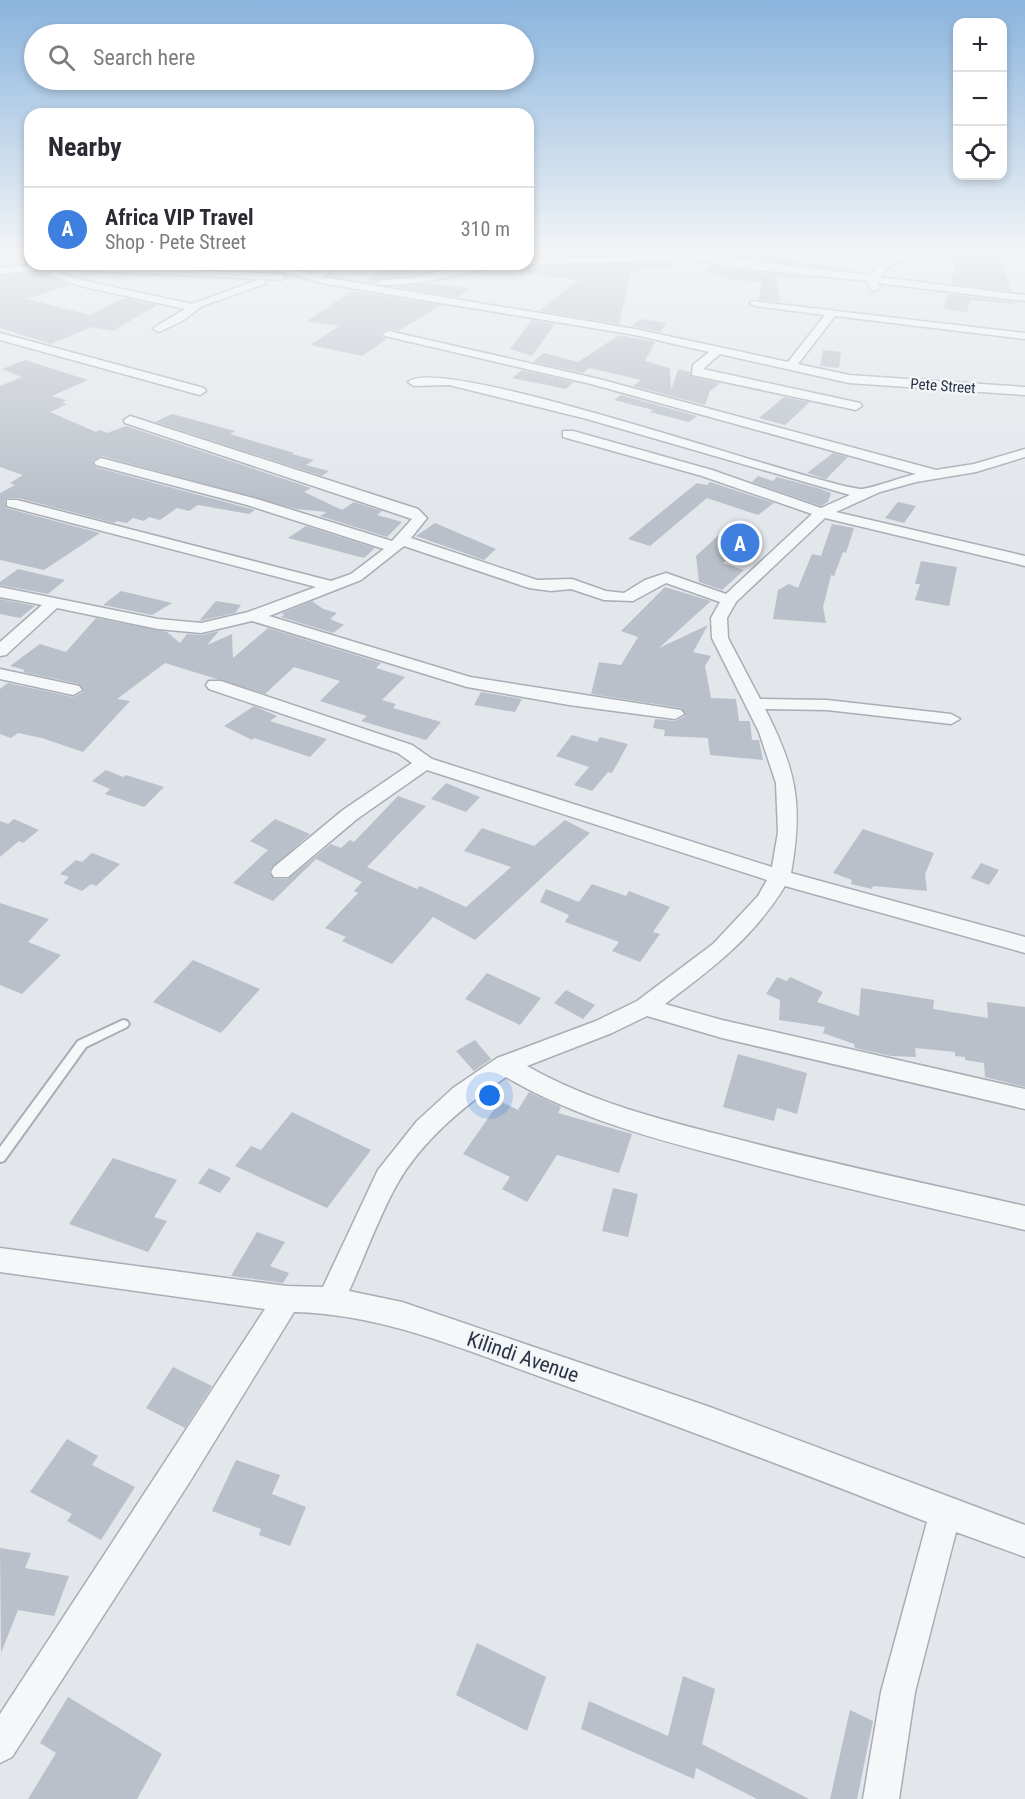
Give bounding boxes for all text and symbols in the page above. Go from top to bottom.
map controls [953,18,1007,180]
button: + [953,18,1007,72]
search box [24,24,534,90]
icon: search [45,41,78,74]
text: Search here [93,45,195,70]
button: − [953,72,1007,126]
button: locate [953,126,1007,180]
text: Nearby [48,132,122,162]
text: Africa VIP Travel [105,205,254,230]
text: A [62,217,73,241]
text: 310 m [461,217,510,241]
text: Shop · Pete Street [105,230,246,254]
street label: Pete Street [910,375,976,397]
pin: A [720,520,760,566]
your location [475,1081,504,1110]
street label: Kilindi Avenue [464,1327,582,1387]

